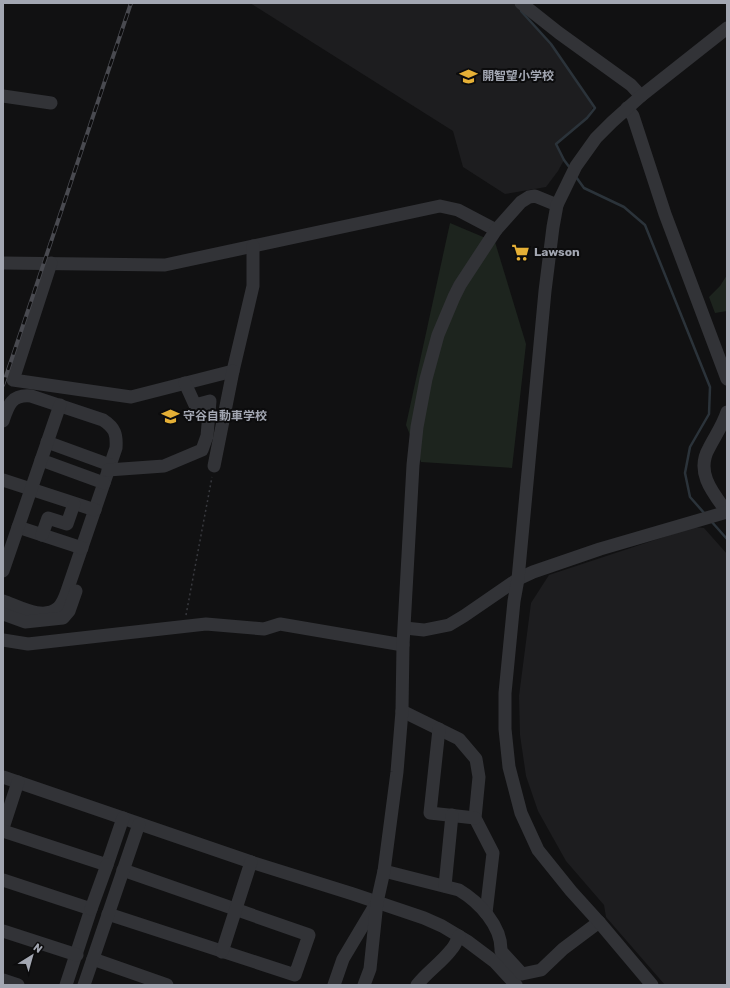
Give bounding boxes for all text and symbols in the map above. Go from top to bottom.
school or university icon: 開智望小学校 [459,66,479,86]
place label: 開智望小学校 [482,69,554,83]
supermarket icon: Lawson [511,242,531,262]
place label: Lawson [534,245,580,259]
school or university icon: 守谷自動車学校 [160,406,180,426]
place label: 守谷自動車学校 [183,409,267,423]
north arrow [12,936,52,976]
text: N [31,941,45,956]

